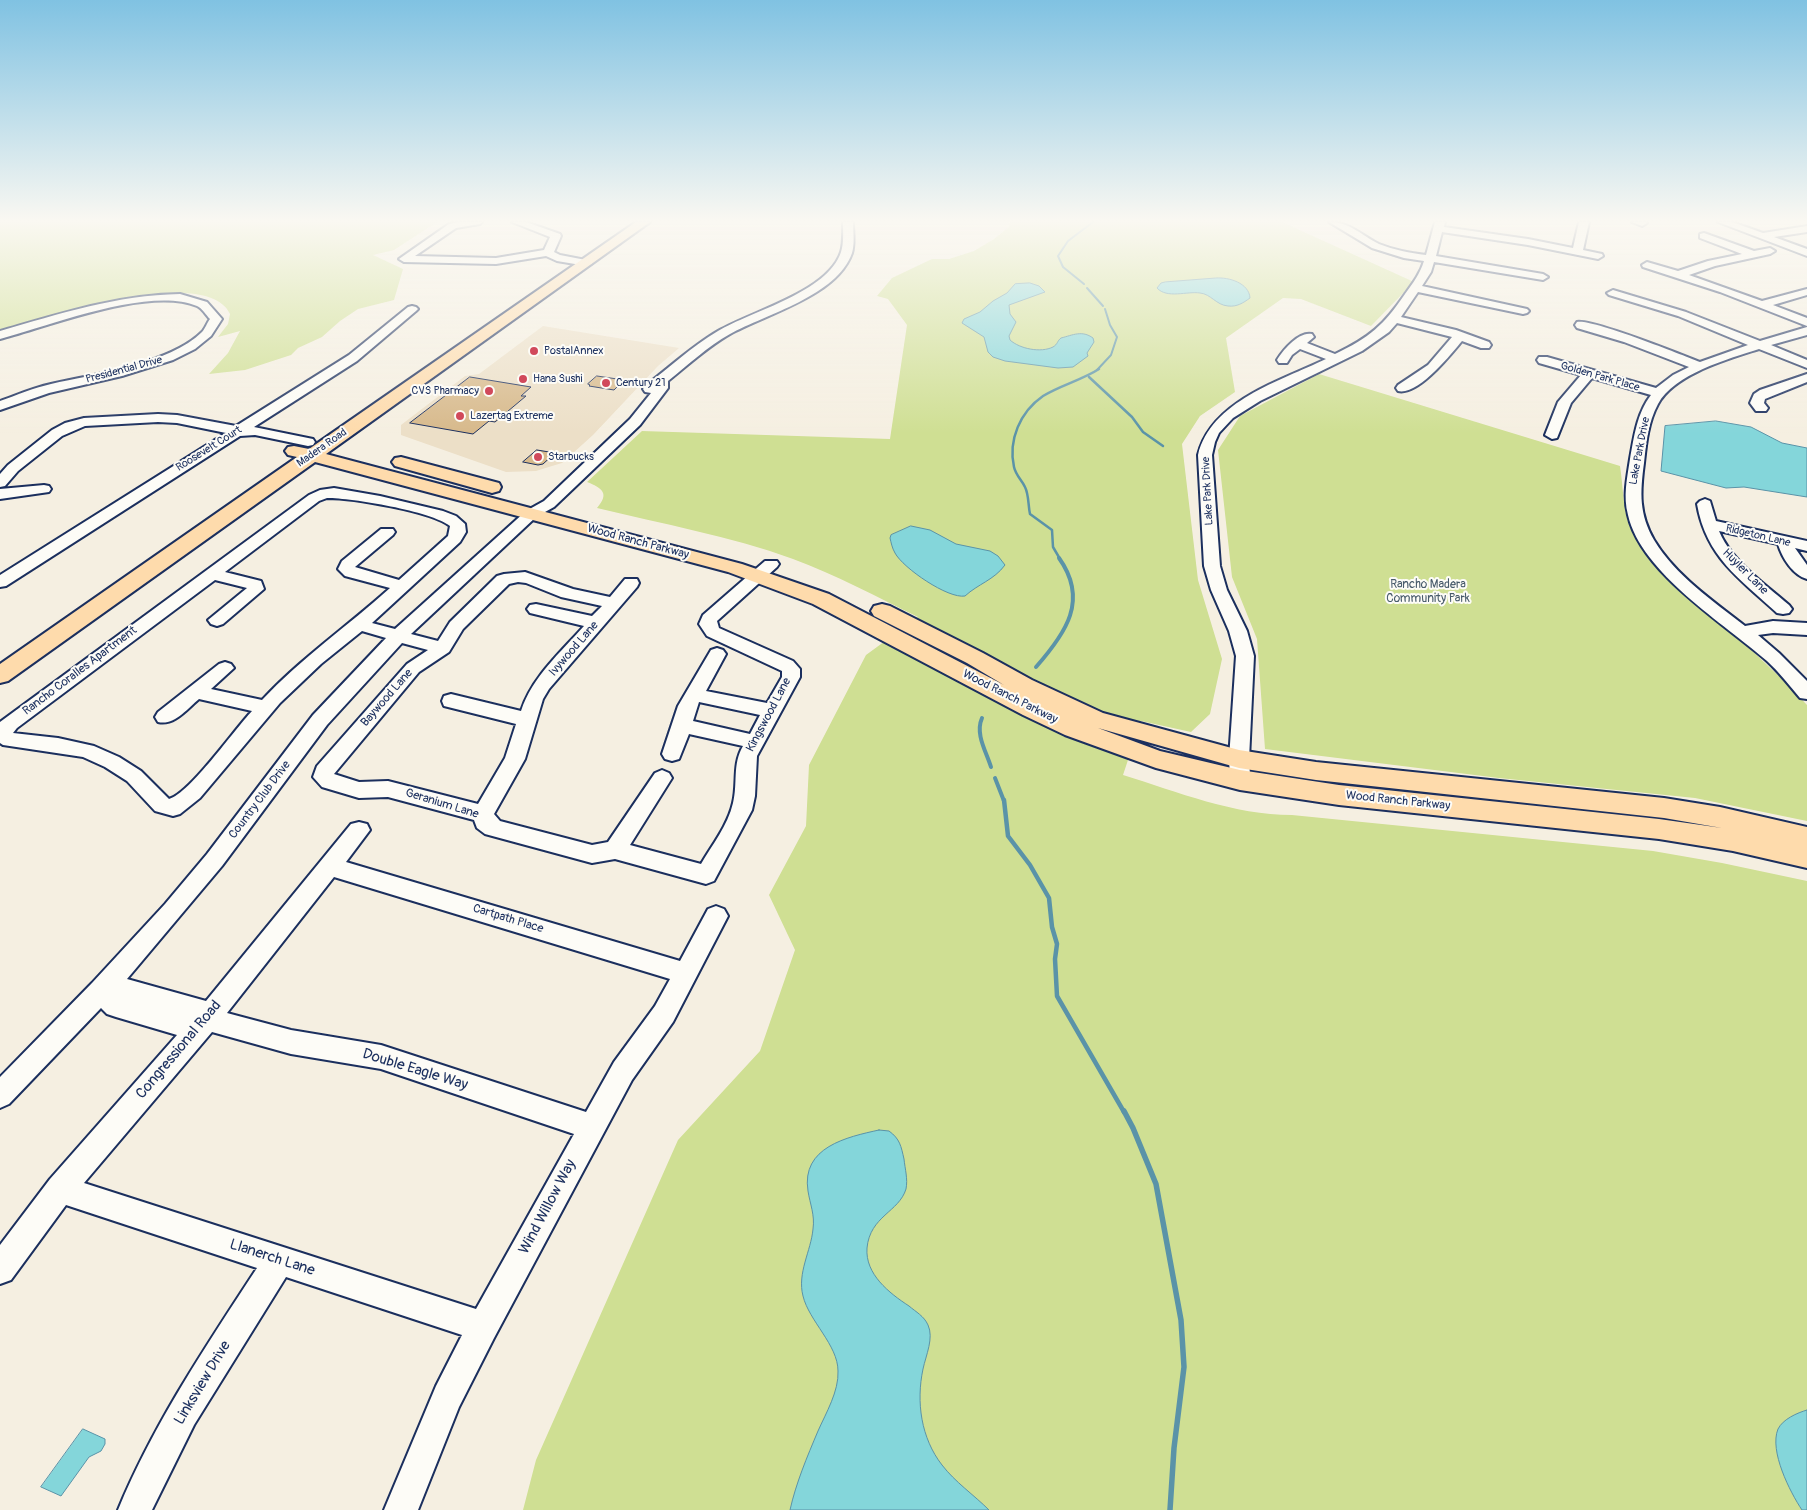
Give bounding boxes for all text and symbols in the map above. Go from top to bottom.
place label: PostalAnnex [544,344,604,358]
marker: PostalAnnex [528,345,540,357]
street label: Presidential Drive [84,353,164,387]
street label: Golden Park Place [1559,359,1641,395]
place label: Hana Sushi [533,372,583,386]
marker: Hana Sushi [517,373,529,385]
place label: Century 21 [616,376,666,390]
marker: Century 21 [600,377,612,389]
place label: CVS Pharmacy [411,384,479,398]
marker: CVS Pharmacy [483,385,495,397]
place label: Lazertag Extreme [470,409,553,423]
marker: Lazertag Extreme [454,410,466,422]
street label: Lake Park Drive [1627,416,1653,486]
street label: Roosevelt Court [174,424,244,474]
street label: Madera Road [294,426,350,470]
place label: Starbucks [548,450,594,464]
marker: Starbucks [532,451,544,463]
street label: Lake Park Drive [1200,456,1216,526]
street label: Wood Ranch Parkway [586,521,690,563]
street label: Ridgeton Lane [1724,522,1792,550]
street label: Huyler Lane [1719,546,1771,598]
park label: Rancho Madera Community Park [1386,578,1470,606]
street label: Ivywood Lane [546,619,602,679]
street label: Rancho Coralles Apartment [20,623,140,719]
street label: Baywood Lane [358,666,416,730]
street label: Wood Ranch Parkway [960,667,1060,727]
street label: Kingswood Lane [743,676,795,754]
street label: Country Club Drive [226,758,294,842]
street label: Geranium Lane [404,786,480,822]
street label: Wood Ranch Parkway [1345,788,1451,814]
street label: Cartpath Place [471,901,545,937]
street label: Congressional Road [133,997,225,1103]
street label: Double Eagle Way [360,1045,470,1095]
street label: Wind Willow Way [516,1157,580,1257]
street label: Llanerch Lane [227,1236,317,1280]
street label: Linksview Drive [171,1338,235,1428]

